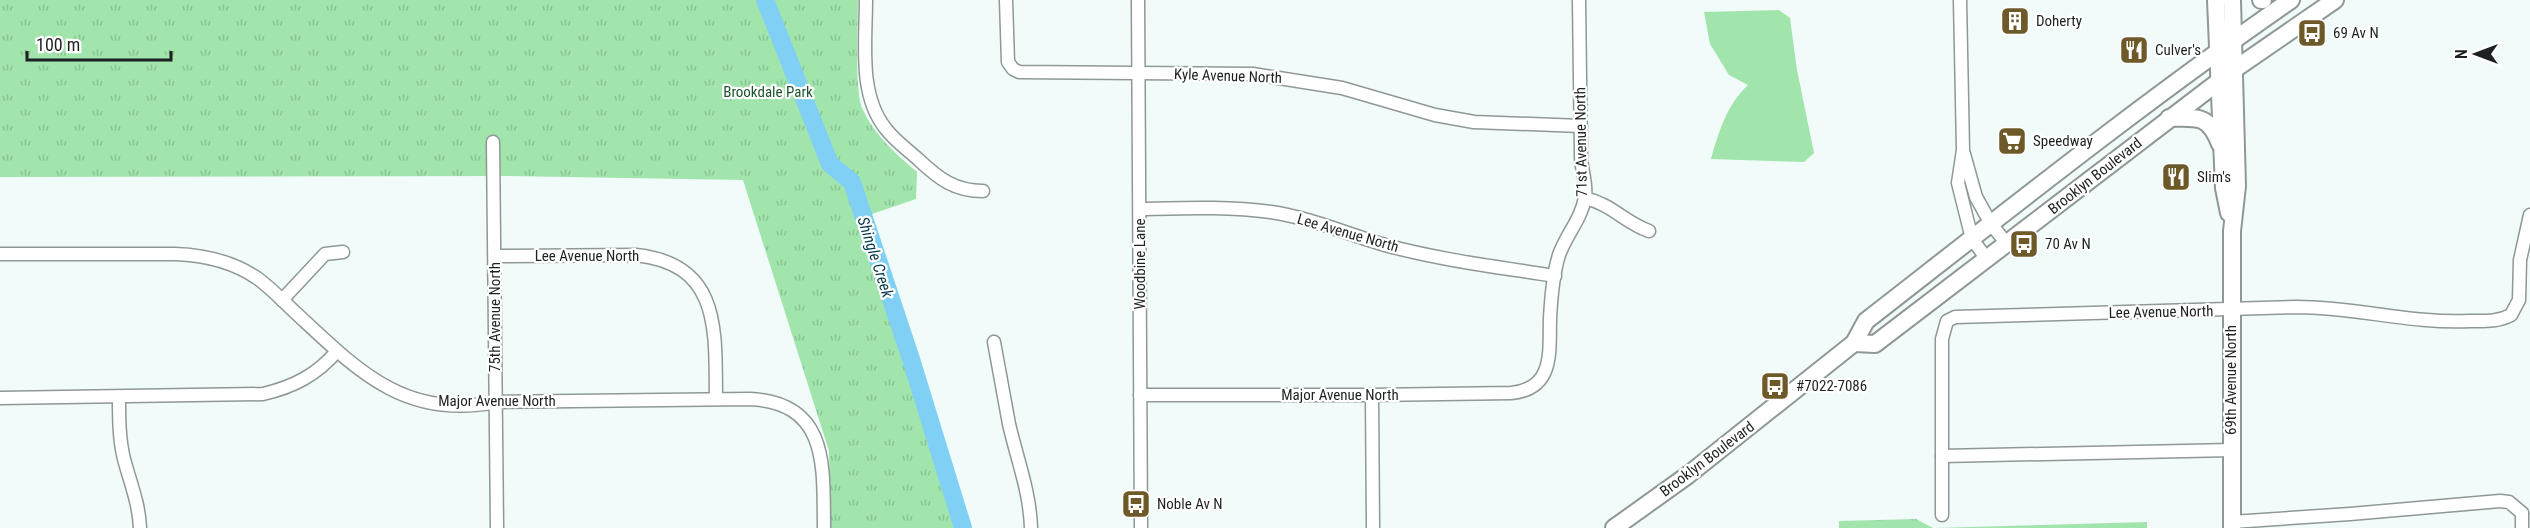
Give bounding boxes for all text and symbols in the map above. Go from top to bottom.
building icon: Doherty [1999,5,2031,37]
place label: Doherty [2036,12,2082,30]
bus stop icon: 69 Av N [2296,17,2328,49]
scale bar [27,24,171,62]
place label: 69 Av N [2333,24,2379,42]
north arrow [2446,24,2506,84]
text: 100 m [36,34,80,55]
restaurant icon: Culver's [2118,34,2150,66]
place label: Culver's [2155,41,2201,59]
text: N [2452,49,2471,59]
street label: Kyle Avenue North [1174,65,1282,87]
park label: Brookdale Park [723,83,813,101]
street label: 71st Avenue North [1571,87,1591,197]
supermarket icon: Speedway [1996,125,2028,157]
place label: Speedway [2033,132,2093,150]
street label: Brooklyn Boulevard [2045,134,2145,218]
restaurant icon: Slim's [2160,161,2192,193]
place label: Slim's [2197,168,2231,186]
street label: Lee Avenue North [1295,210,1401,256]
water label: Shingle Creek [854,214,898,301]
street label: Woodbine Lane [1131,219,1149,309]
bus stop icon: 70 Av N [2008,228,2040,260]
place label: 70 Av N [2045,235,2091,253]
street label: Lee Avenue North [535,247,639,265]
street label: 75th Avenue North [486,262,504,372]
street label: Lee Avenue North [2108,302,2214,322]
street label: 69th Avenue North [2222,325,2240,435]
bus stop icon: #7022-7086 [1759,370,1791,402]
place label: #7022-7086 [1796,377,1867,395]
street label: Major Avenue North [1281,386,1399,404]
street label: Major Avenue North [438,392,556,410]
street label: Brooklyn Boulevard [1656,418,1758,500]
bus stop icon: Noble Av N [1120,488,1152,520]
place label: Noble Av N [1157,495,1223,513]

